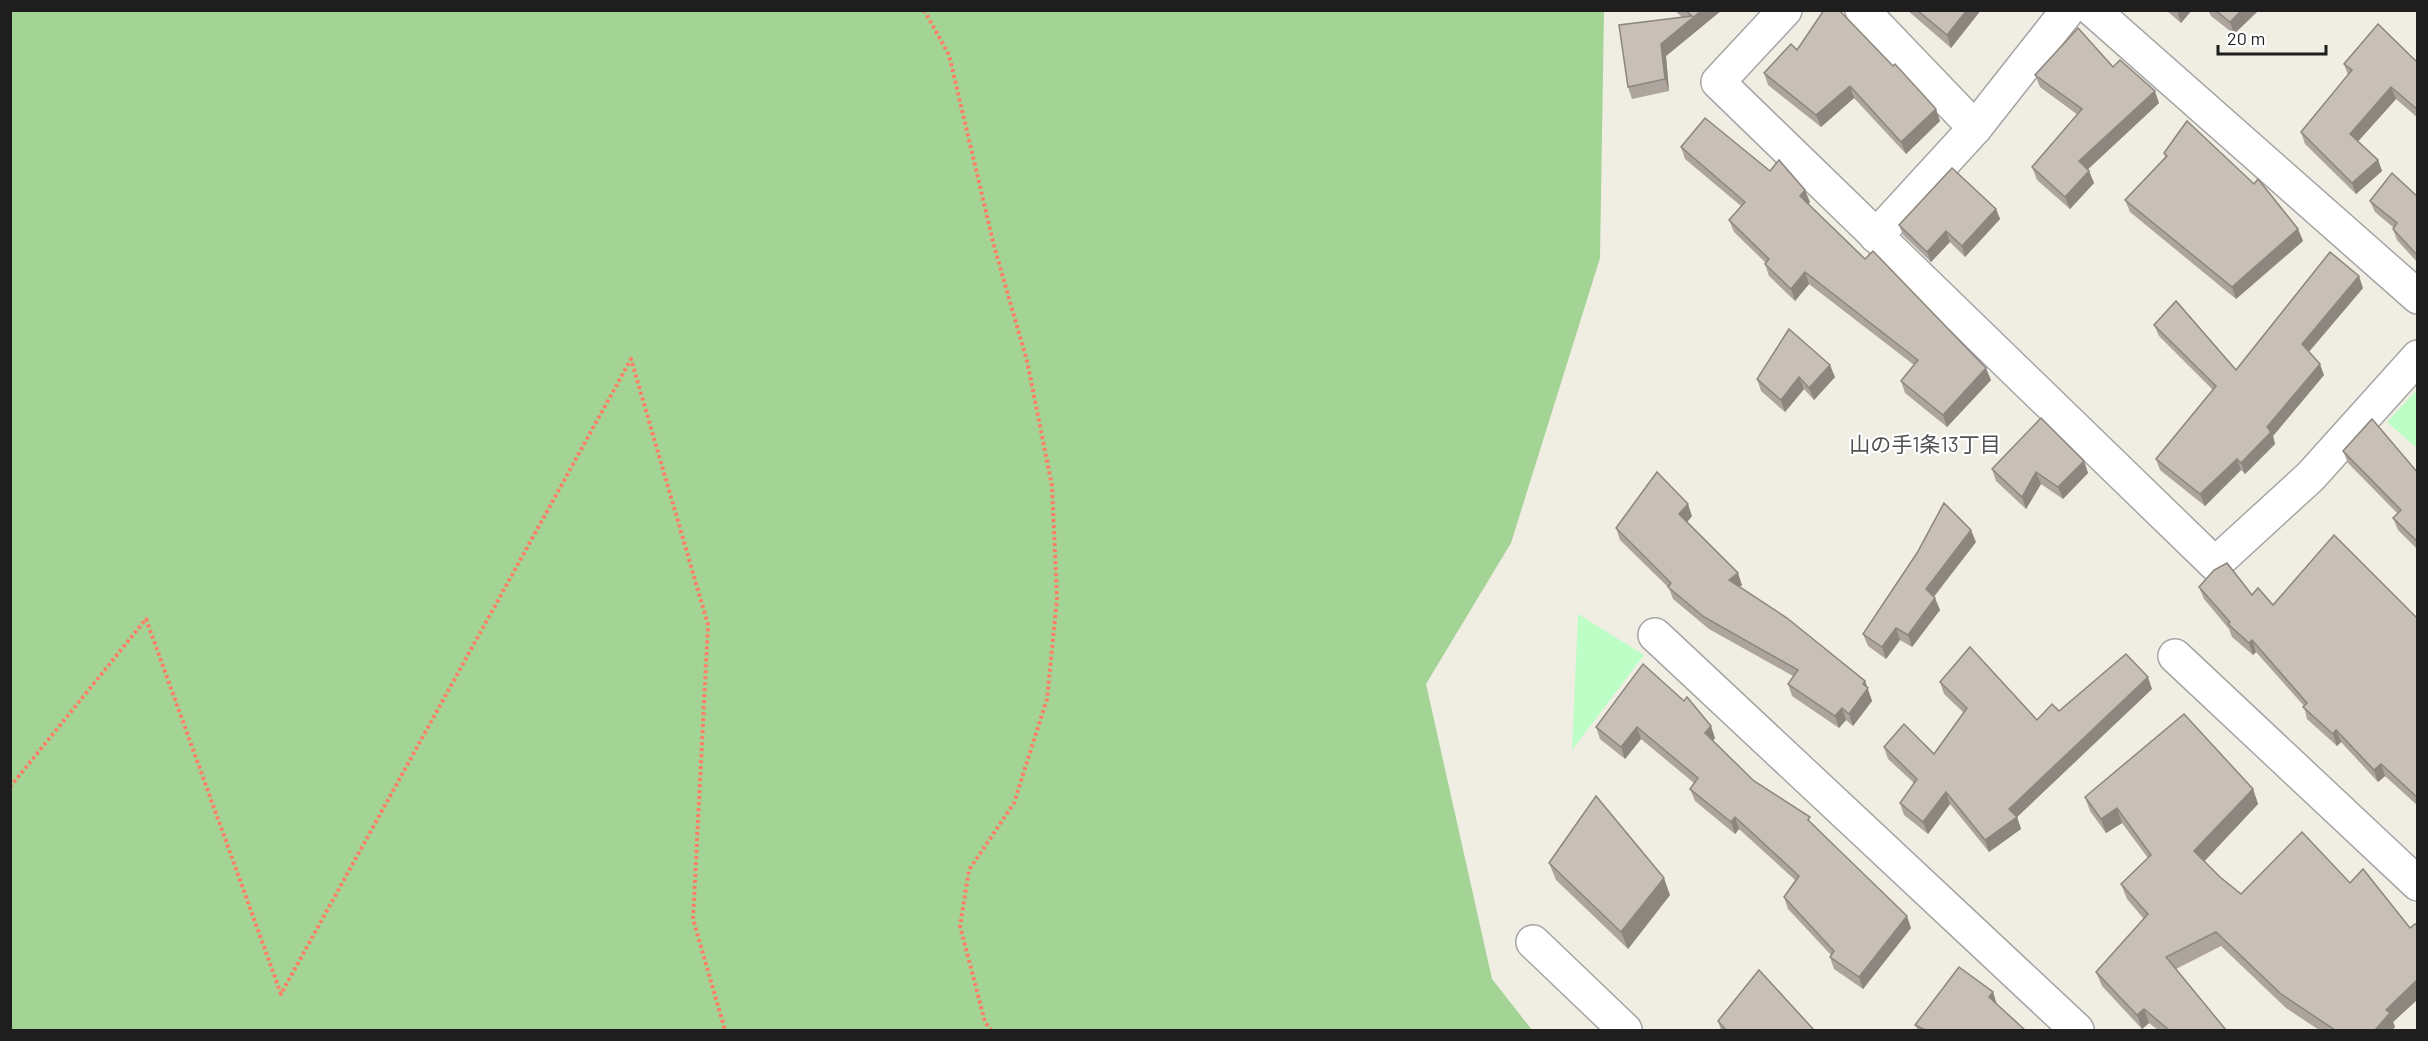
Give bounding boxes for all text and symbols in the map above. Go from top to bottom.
scale bar [2218,18,2326,56]
text: 20 m [2227,27,2265,49]
district label: 山の手1条13丁目 [1849,431,2001,456]

